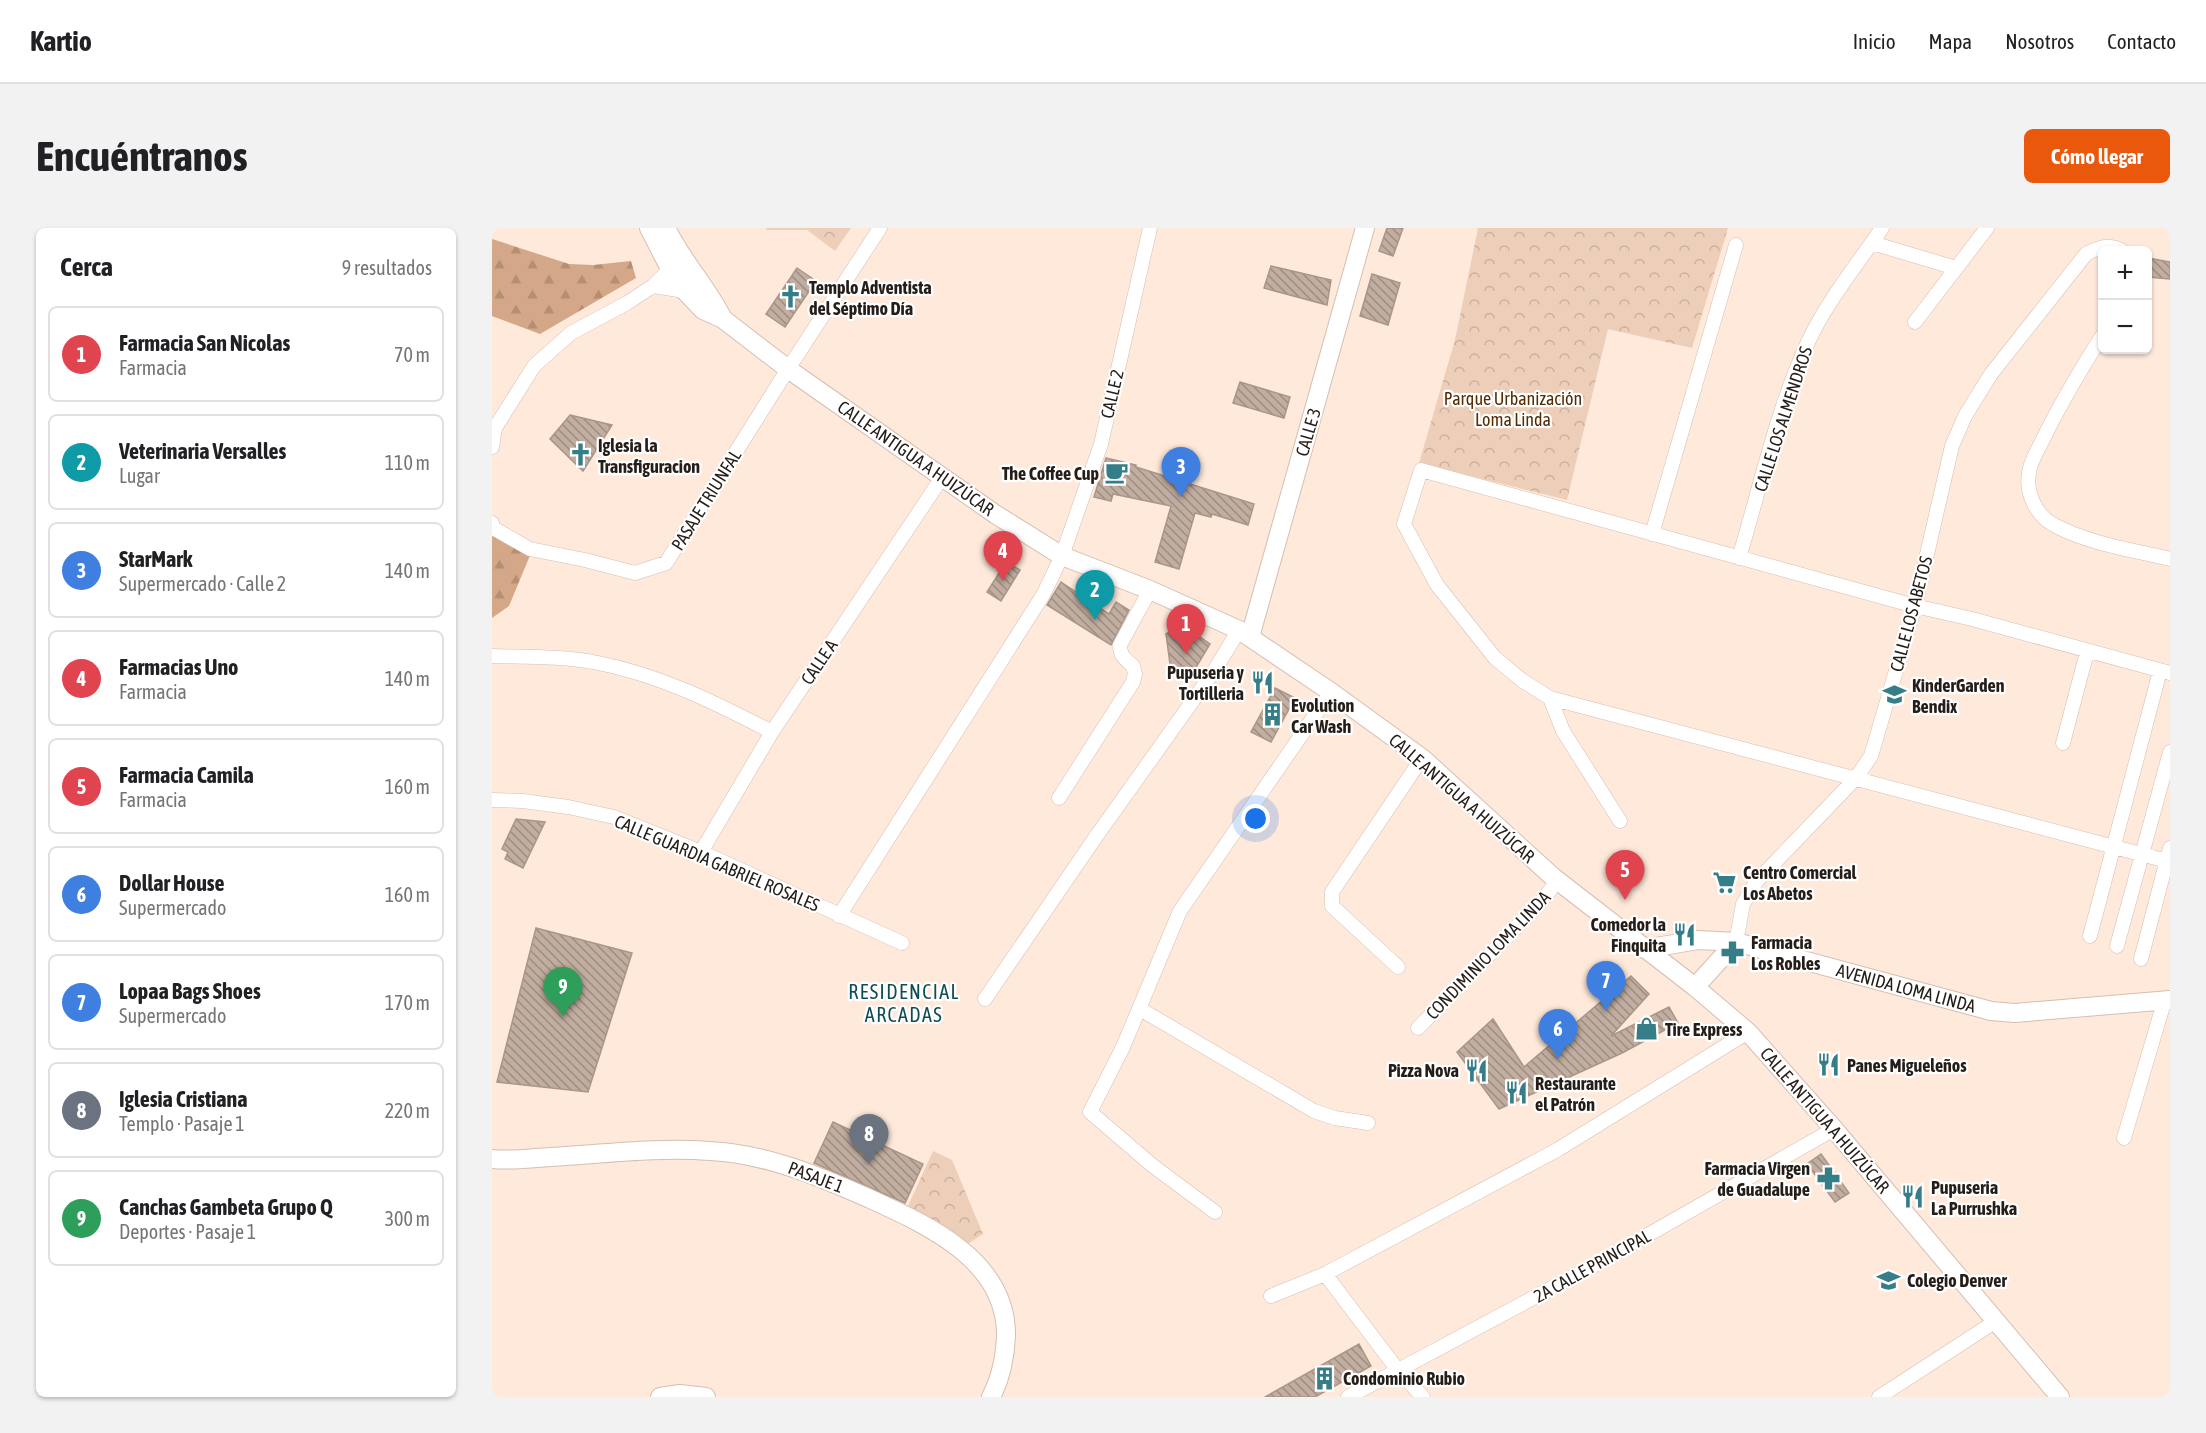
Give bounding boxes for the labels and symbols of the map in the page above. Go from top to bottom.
place label: Templo Adventista del Séptimo Día [809,277,932,319]
church icon: Templo Adventista del Séptimo Día [778,284,804,310]
street label: CALLE LOS ALMENDROS [1750,343,1816,494]
street label: CALLE 2 [1096,368,1128,420]
park label: Parque Urbanización Loma Linda [1444,388,1582,430]
street label: CALLE ANTIGUA A HUIZÚCAR [834,396,998,520]
street label: CALLE 3 [1291,405,1325,459]
place label: Iglesia la Transfiguracion [598,435,700,477]
church icon: Iglesia la Transfiguracion [567,442,593,468]
street label: PASAJE TRIUNFAL [667,446,745,554]
pin: 3 [1162,448,1200,497]
cafe icon: The Coffee Cup [1104,460,1130,486]
place label: The Coffee Cup [1002,463,1099,484]
pin: 4 [984,532,1022,581]
street label: CALLE LOS ABETOS [1885,554,1937,674]
pin: 2 [1076,570,1114,620]
pin: 1 [1166,604,1206,654]
street label: CALLE A [796,635,842,689]
place label: Pupuseria y Tortilleria [1167,662,1245,704]
restaurant icon: Pupuseria y Tortilleria [1249,669,1275,695]
place label: KinderGarden Bendix [1912,675,2005,717]
school or university icon: KinderGarden Bendix [1881,682,1907,708]
place label: Evolution Car Wash [1291,695,1355,737]
building icon: Evolution Car Wash [1260,702,1286,728]
street label: CALLE ANTIGUA A HUIZÚCAR [1385,729,1539,867]
your location [1241,804,1270,833]
street label: CALLE GUARDIA GABRIEL ROSALES [611,810,823,916]
pin: 5 [1606,850,1644,900]
place label: Centro Comercial Los Abetos [1743,862,1857,904]
supermarket icon: Centro Comercial Los Abetos [1712,869,1738,895]
street label: CONDIMINIO LOMA LINDA [1421,886,1555,1023]
place label: Comedor la Finquita [1590,914,1666,956]
restaurant icon: Comedor la Finquita [1671,921,1697,947]
place label: Farmacia Los Robles [1751,932,1821,974]
pharmacy icon: Farmacia Los Robles [1720,939,1746,965]
street label: AVENIDA LOMA LINDA [1834,959,1978,1017]
pin: 7 [1586,962,1626,1011]
pin: 9 [544,968,582,1017]
district label: RESIDENCIAL ARCADAS [848,980,960,1026]
pin: 6 [1538,1010,1578,1059]
shop icon: Tire Express [1634,1016,1660,1042]
place label: Tire Express [1665,1019,1743,1040]
street label: CALLE ANTIGUA A HUIZÚCAR [1756,1043,1894,1197]
restaurant icon: Panes Migueleños [1816,1052,1842,1078]
place label: Panes Migueleños [1847,1055,1967,1076]
restaurant icon: Pizza Nova [1464,1057,1490,1083]
place label: Pizza Nova [1388,1060,1459,1081]
place label: Restaurante el Patrón [1535,1073,1616,1115]
restaurant icon: Restaurante el Patrón [1504,1080,1530,1106]
pin: 8 [850,1114,889,1164]
street label: PASAJE 1 [785,1157,847,1197]
place label: Farmacia Virgen de Guadalupe [1704,1158,1810,1200]
pharmacy icon: Farmacia Virgen de Guadalupe [1815,1165,1841,1191]
place label: Pupuseria La Purrushka [1931,1177,2017,1219]
restaurant icon: Pupuseria La Purrushka [1900,1184,1926,1210]
street label: 2A CALLE PRINCIPAL [1530,1225,1654,1307]
school or university icon: Colegio Denver [1876,1267,1902,1293]
place label: Colegio Denver [1907,1270,2008,1291]
building icon: Condominio Rubio [1312,1365,1338,1391]
place label: Condominio Rubio [1343,1368,1465,1389]

